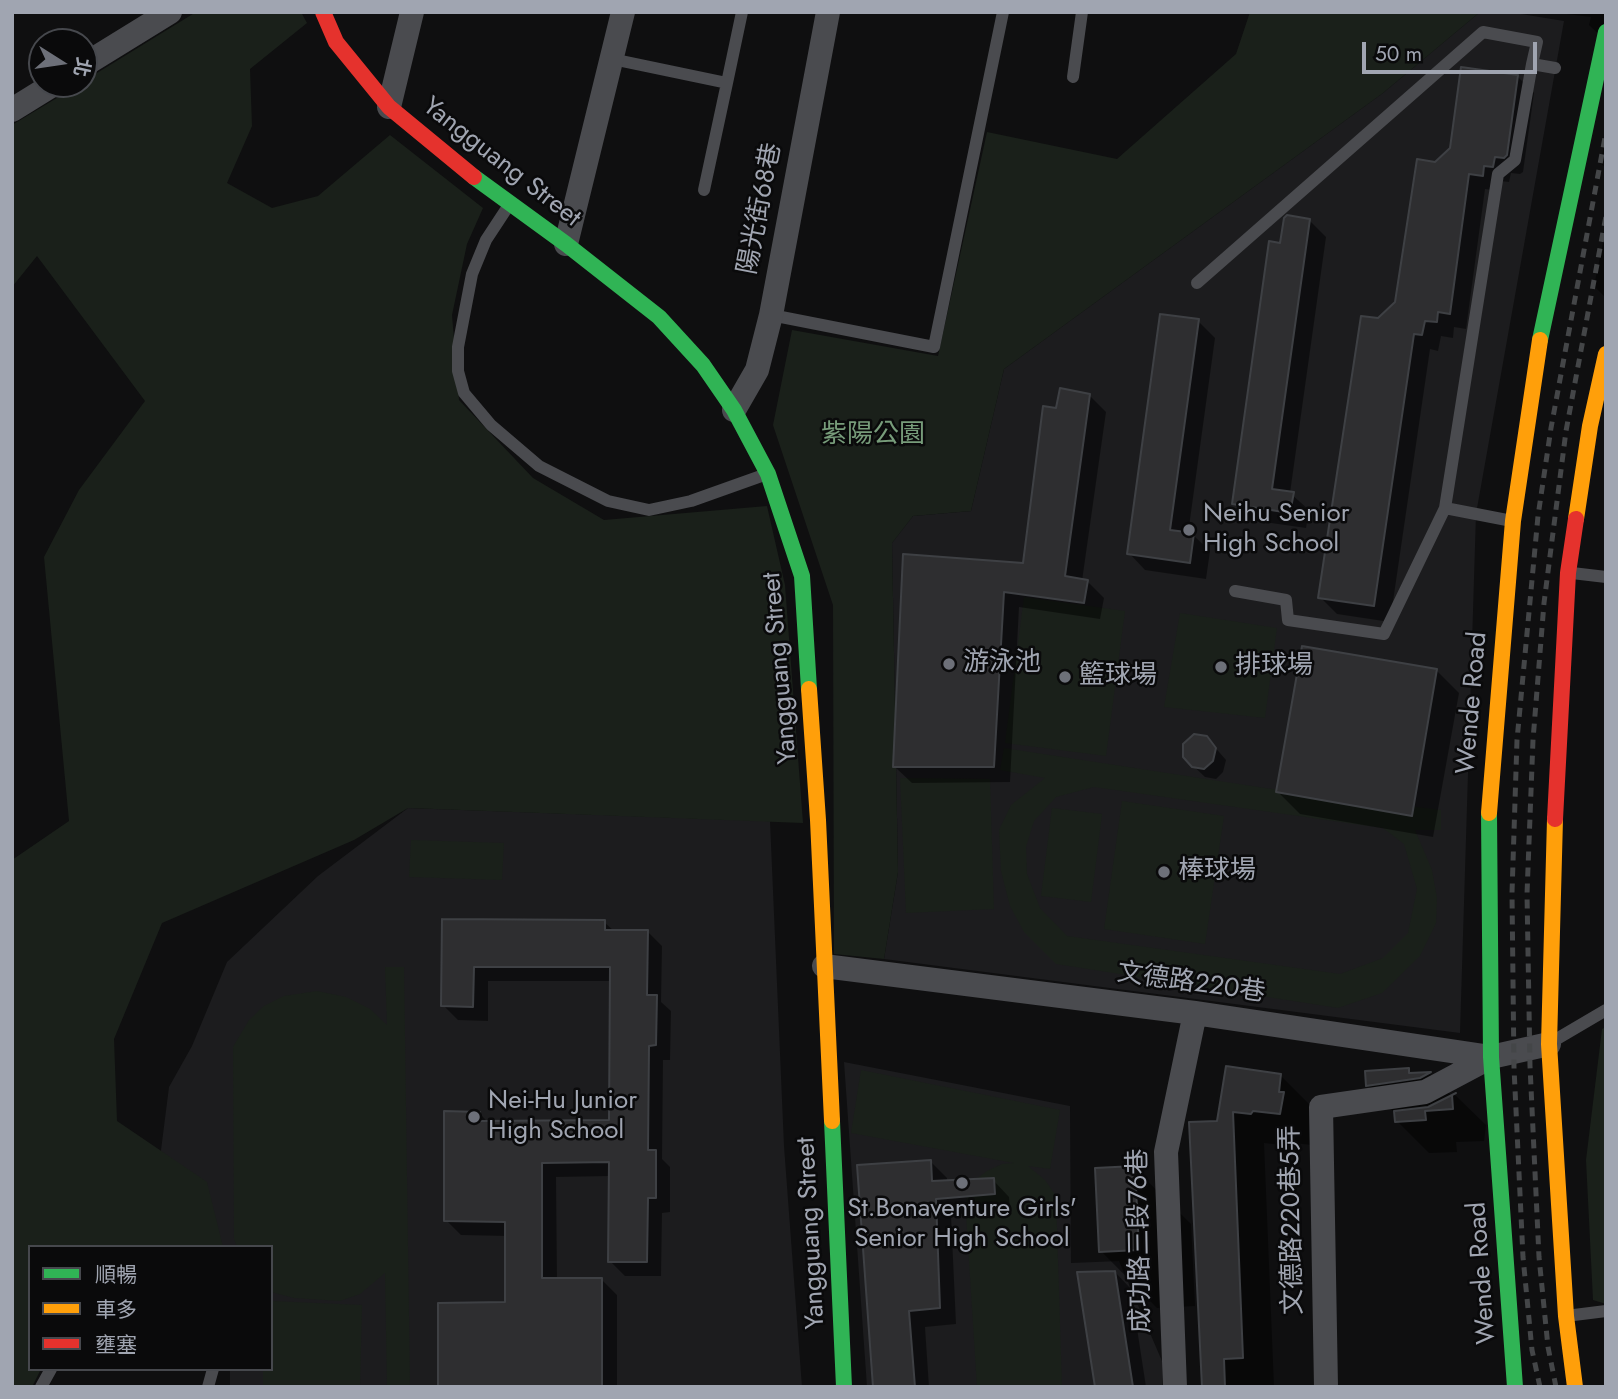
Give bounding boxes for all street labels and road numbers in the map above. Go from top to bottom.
street label: Yangguang Street [416,92,586,234]
street label: 陽光街68巷 [733,141,789,277]
street label: Yangguang Street [757,571,805,765]
street label: Wende Road [1451,631,1495,775]
street label: 文德路220巷 [1115,958,1267,1010]
street label: 文德路220巷5弄 [1276,1125,1310,1315]
street label: Yangguang Street [791,1136,833,1330]
street label: 成功路三段76巷 [1124,1148,1158,1334]
street label: Wende Road [1462,1201,1504,1345]

